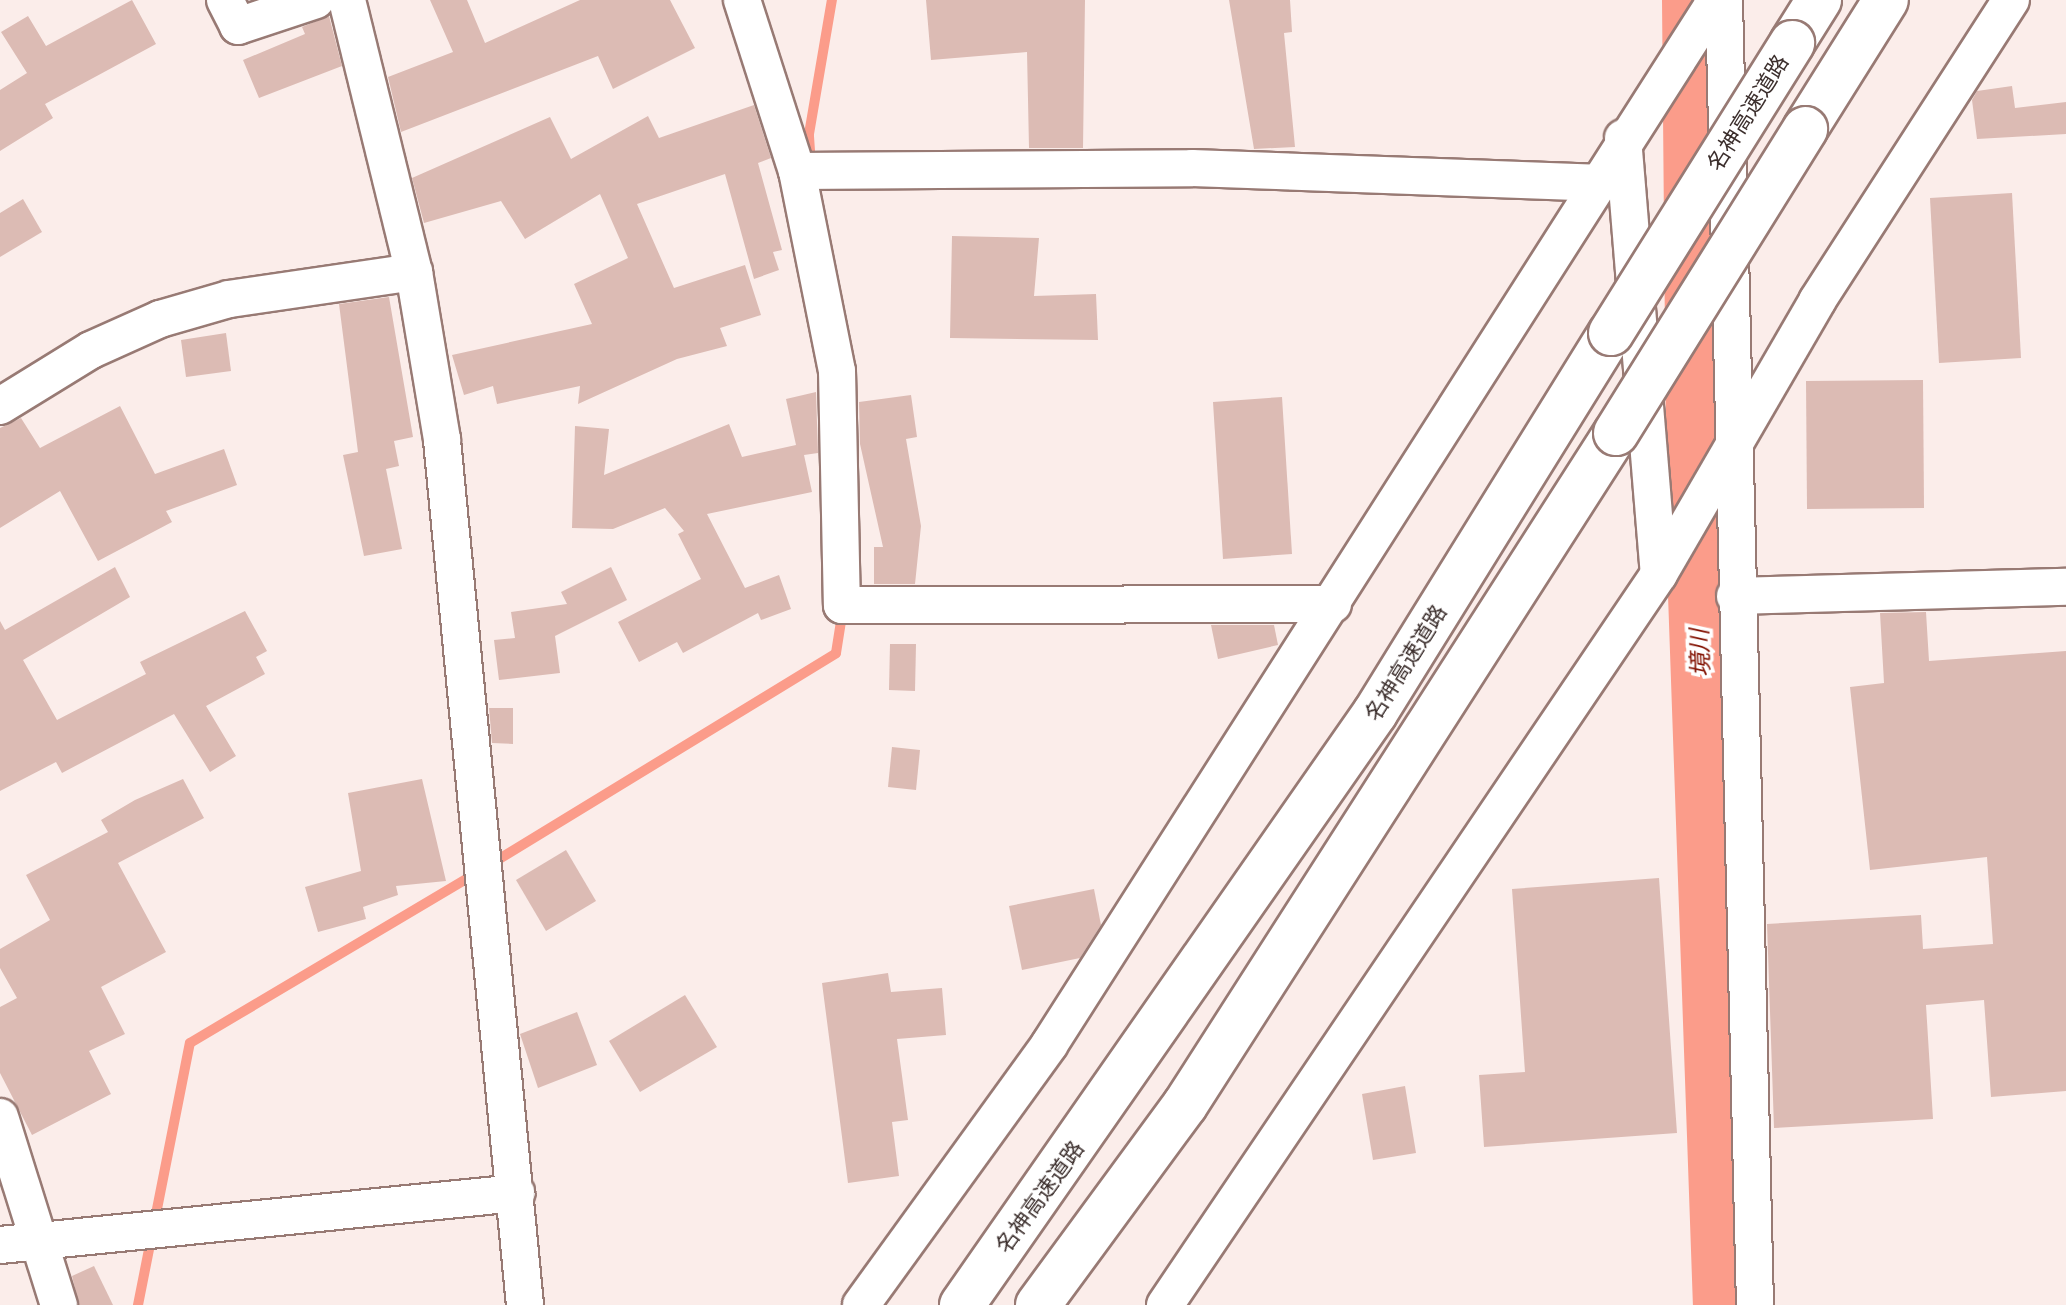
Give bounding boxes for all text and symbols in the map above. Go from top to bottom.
street label: 名神高速道路 [1702,50,1794,176]
street label: 名神高速道路 [1360,600,1452,726]
water label: 境川 [1685,629,1715,677]
street label: 名神高速道路 [991,1136,1089,1258]

